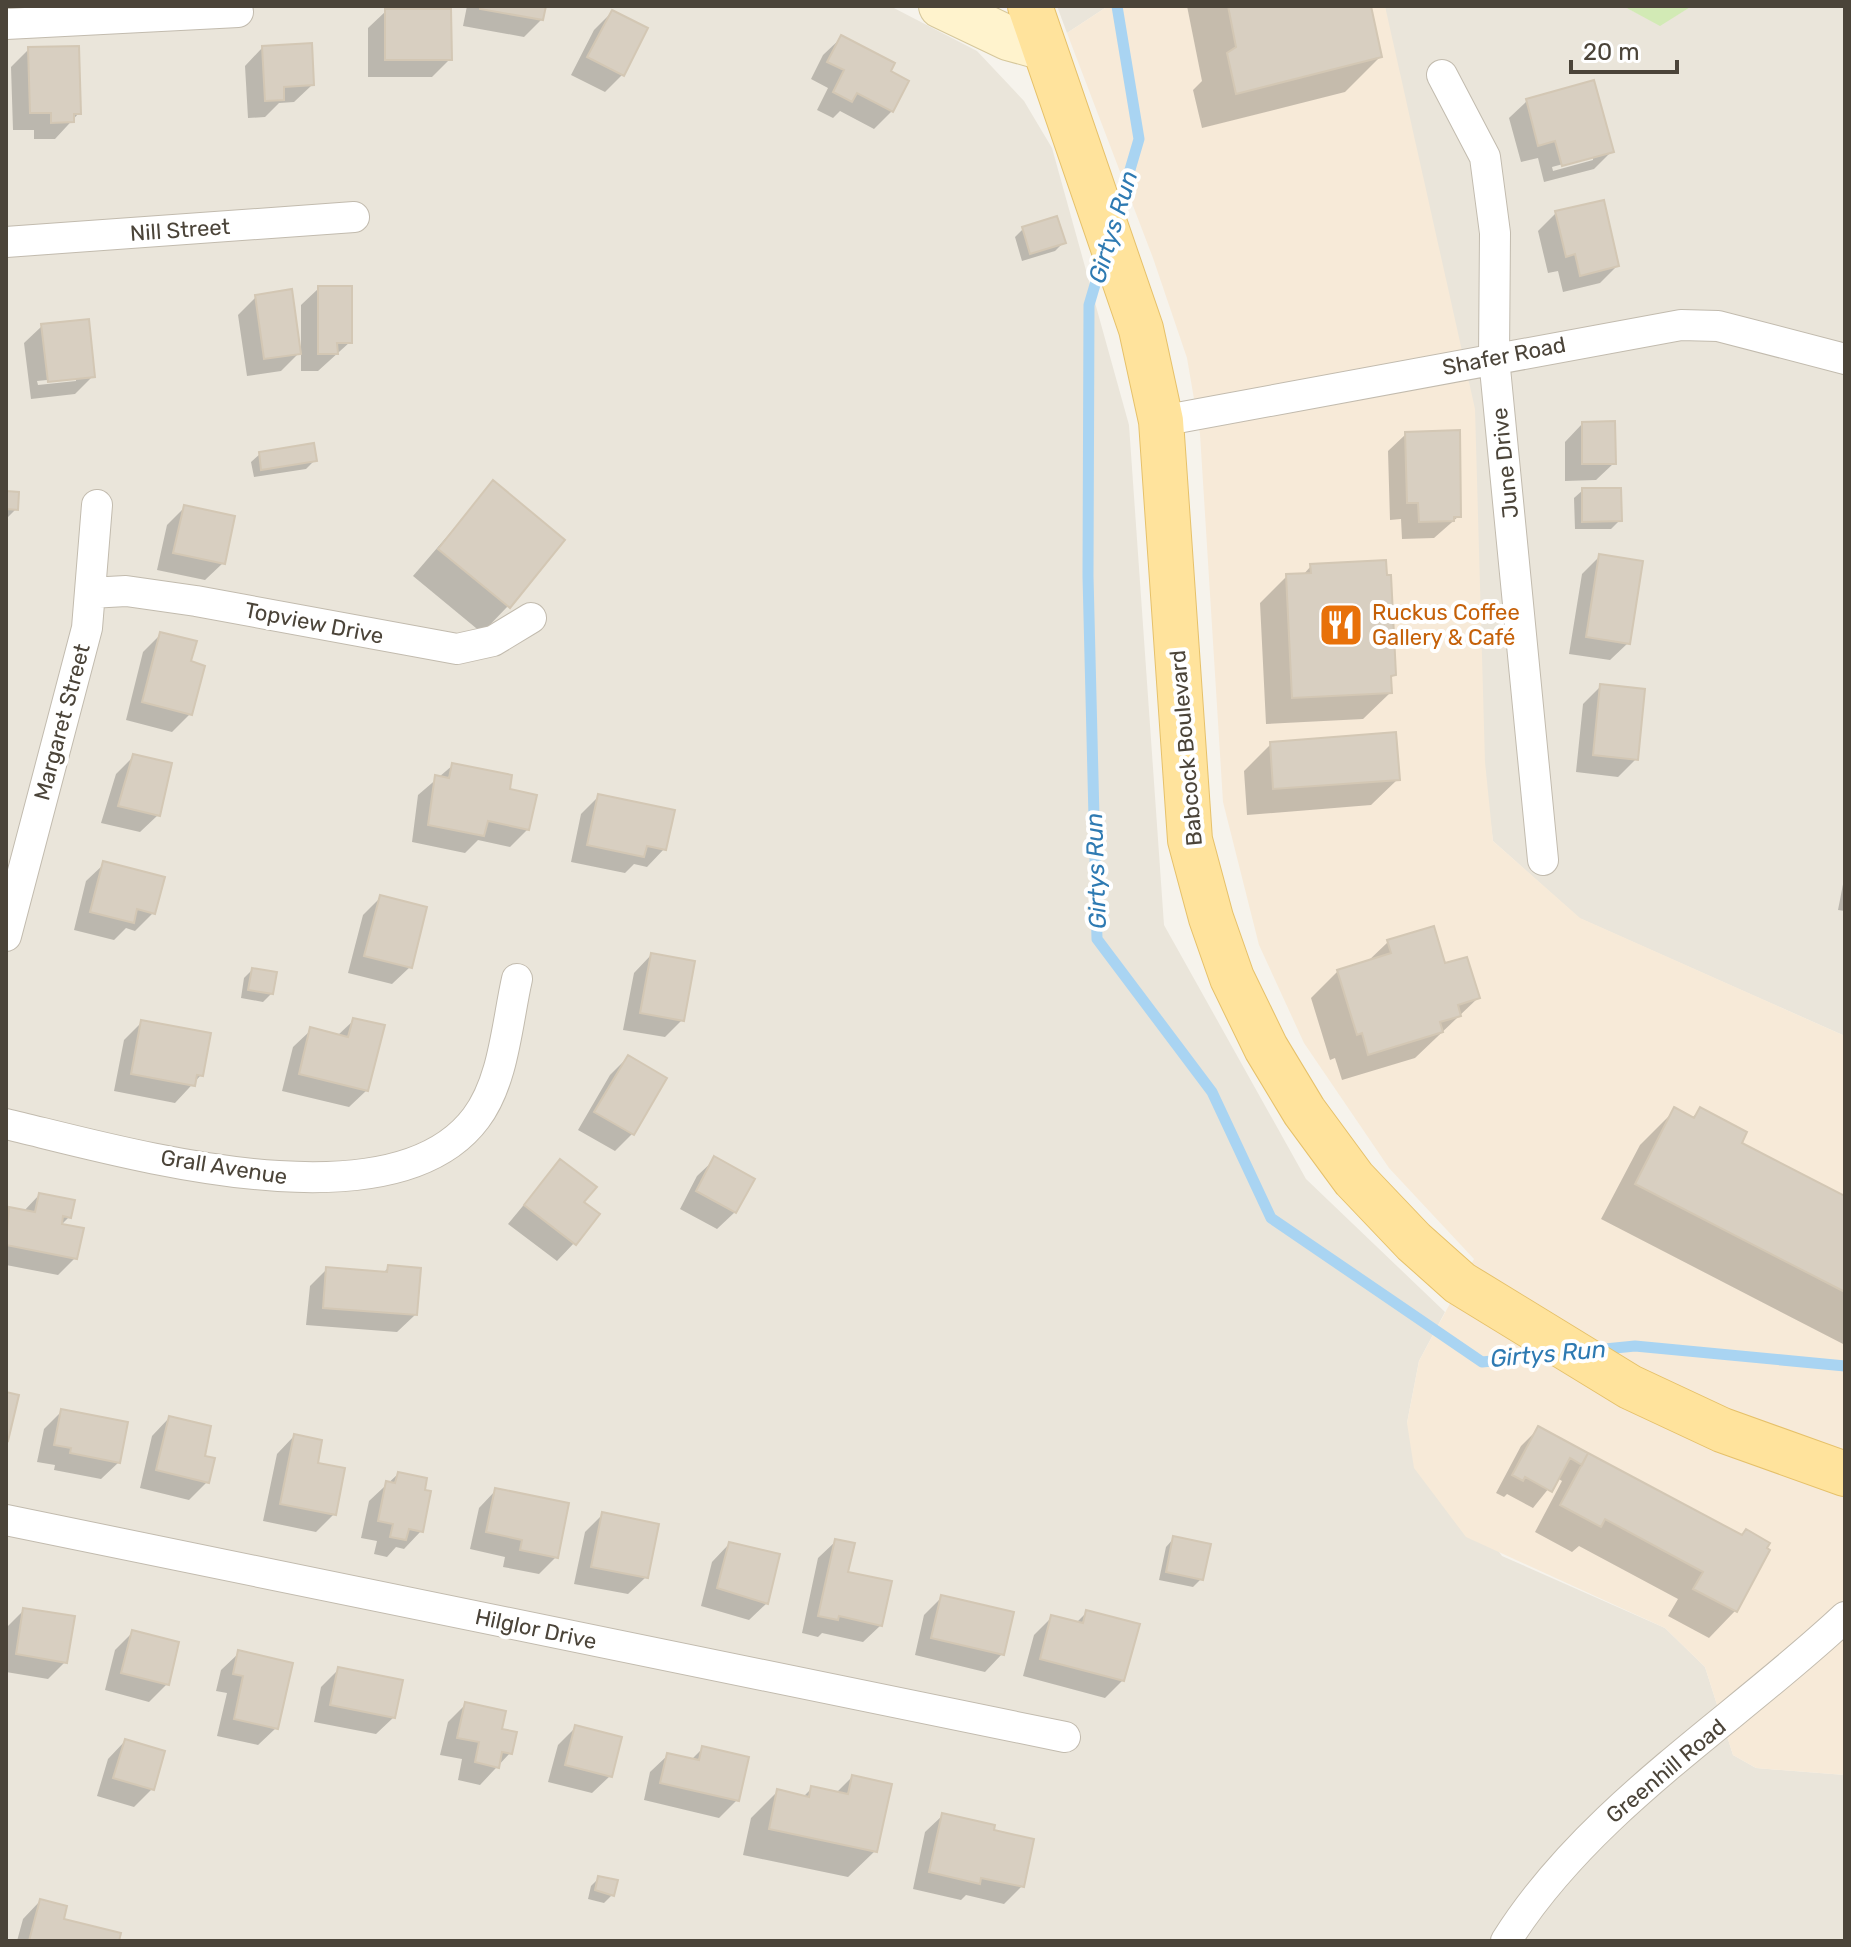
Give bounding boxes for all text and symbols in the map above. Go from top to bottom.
scale bar [1571,24,1677,74]
text: 20 m [1583,38,1640,66]
water label: Girtys Run [1083,167,1143,287]
street label: Nill Street [129,213,231,247]
street label: Shafer Road [1440,331,1568,381]
street label: June Drive [1486,406,1524,520]
street label: Topview Drive [242,596,386,650]
place label: Ruckus Coffee Gallery & Café [1372,599,1520,651]
restaurant icon: Ruckus Coffee Gallery & Café [1317,601,1365,649]
street label: Margaret Street [28,640,96,803]
street label: Babcock Boulevard [1164,649,1208,847]
water label: Girtys Run [1080,812,1112,930]
street label: Grall Avenue [159,1144,289,1190]
water label: Girtys Run [1489,1335,1607,1373]
street label: Hilglor Drive [473,1603,599,1655]
street label: Greenhill Road [1601,1713,1731,1829]

